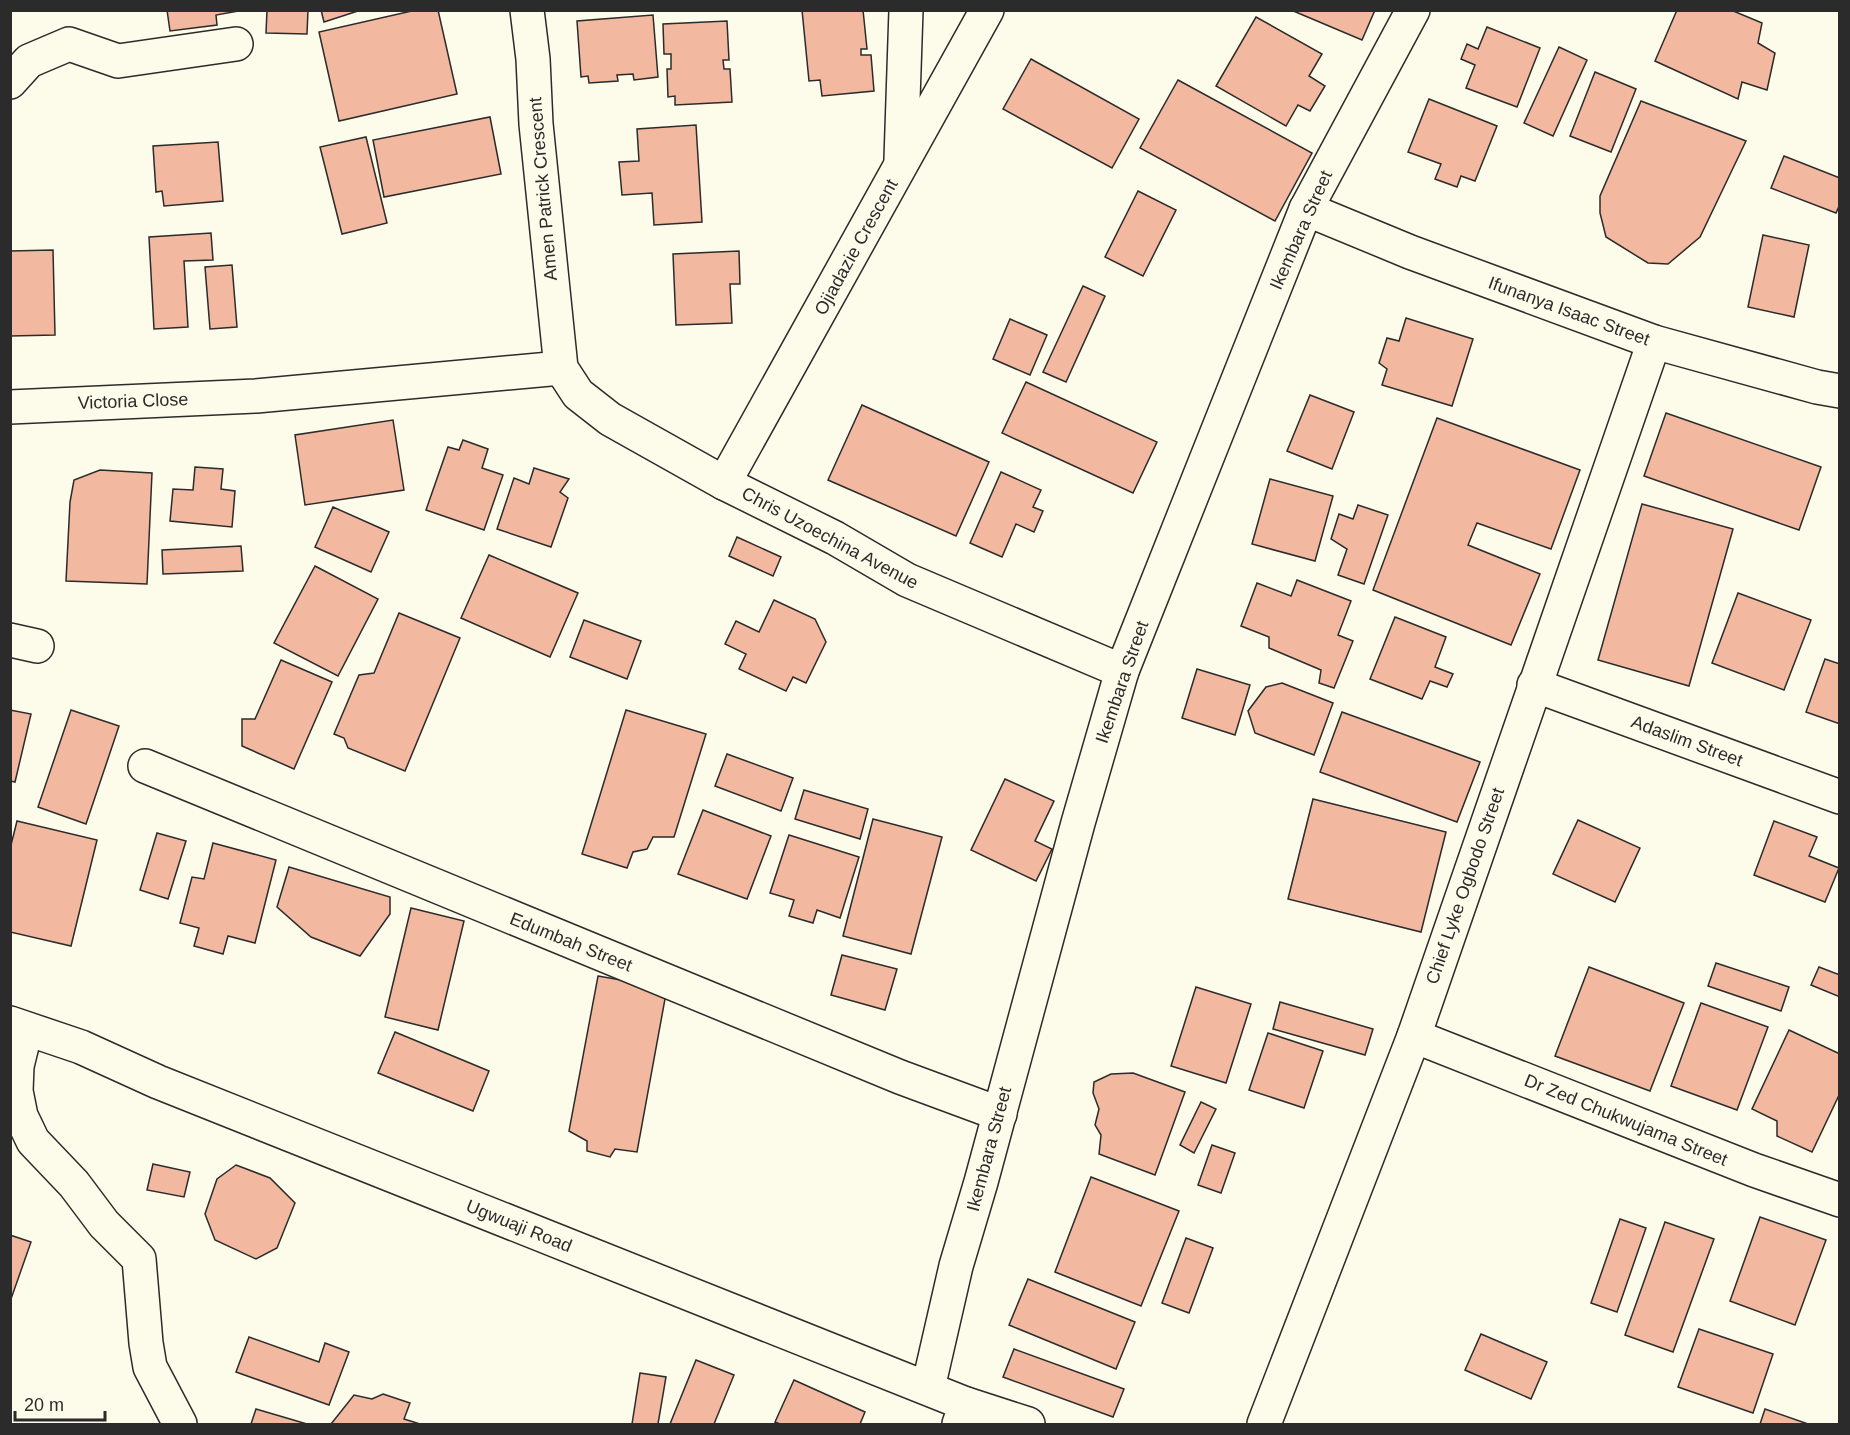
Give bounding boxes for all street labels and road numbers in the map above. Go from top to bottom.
street label: Amen Patrick Crescent [525,96,561,282]
street label: Ikembara Street [1266,167,1336,293]
street label: Ojiadazie Crescent [810,176,902,318]
street label: Ifunanya Isaac Street [1486,273,1652,349]
street label: Victoria Close [77,389,189,413]
street label: Chris Uzoechina Avenue [738,483,922,593]
street label: Ikembara Street [1092,618,1152,746]
street label: Adaslim Street [1629,712,1745,770]
street label: Chief Lyke Ogbodo Street [1422,785,1508,987]
street label: Edumbah Street [507,908,635,976]
street label: Dr Zed Chukwujama Street [1522,1070,1730,1170]
street label: Ikembara Street [963,1085,1015,1213]
street label: Ugwuaji Road [463,1196,575,1256]

